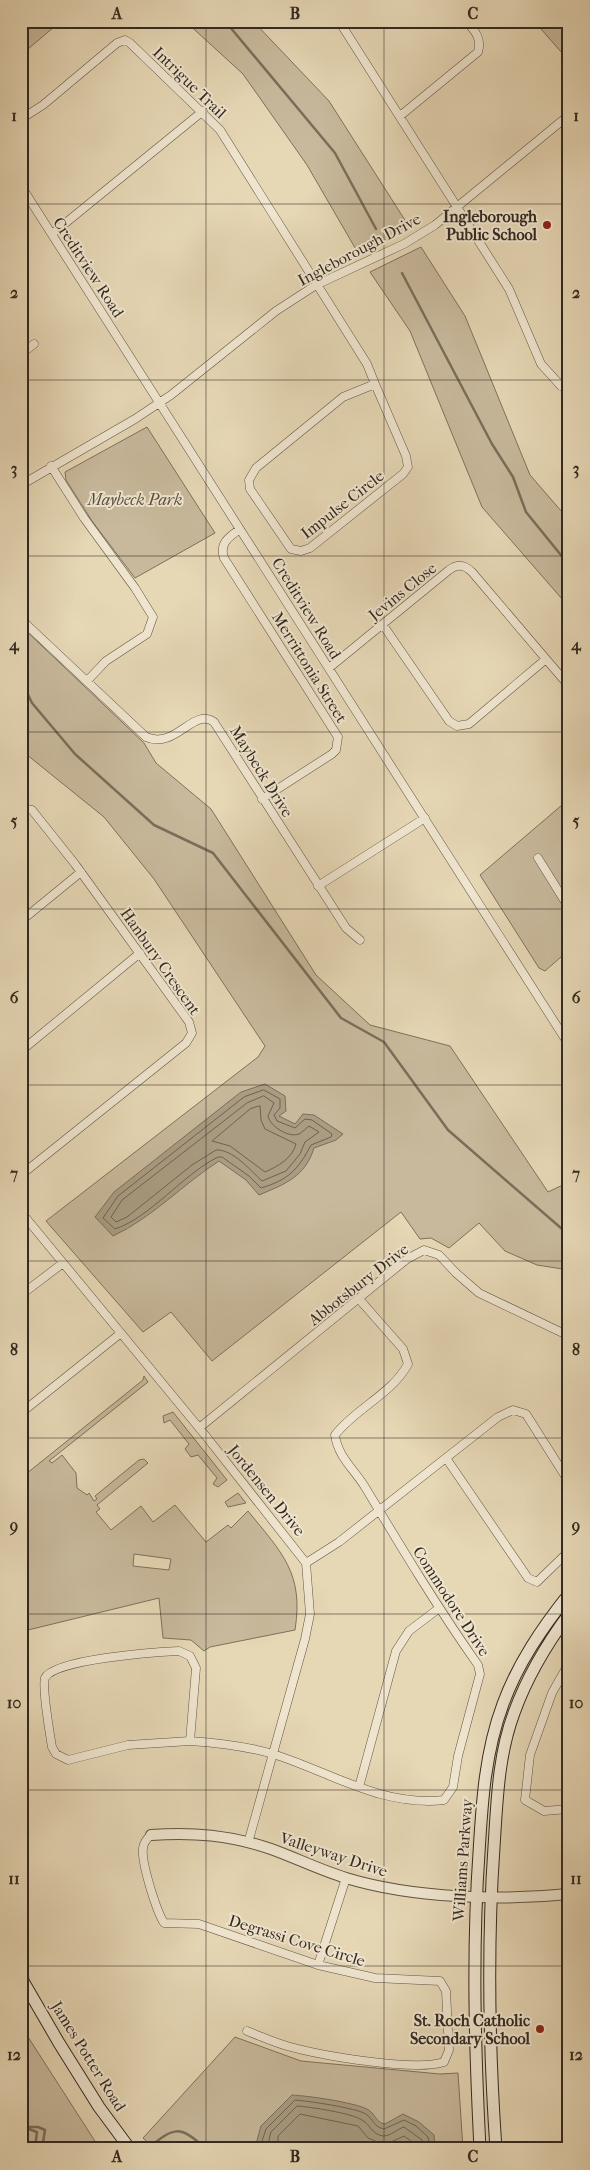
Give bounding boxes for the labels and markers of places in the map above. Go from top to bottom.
place label: Ingleborough Public School [443,207,538,244]
marker: Ingleborough Public School [541,219,553,231]
place label: St. Roch Catholic Secondary School [410,2011,531,2049]
marker: St. Roch Catholic Secondary School [534,2023,546,2035]

